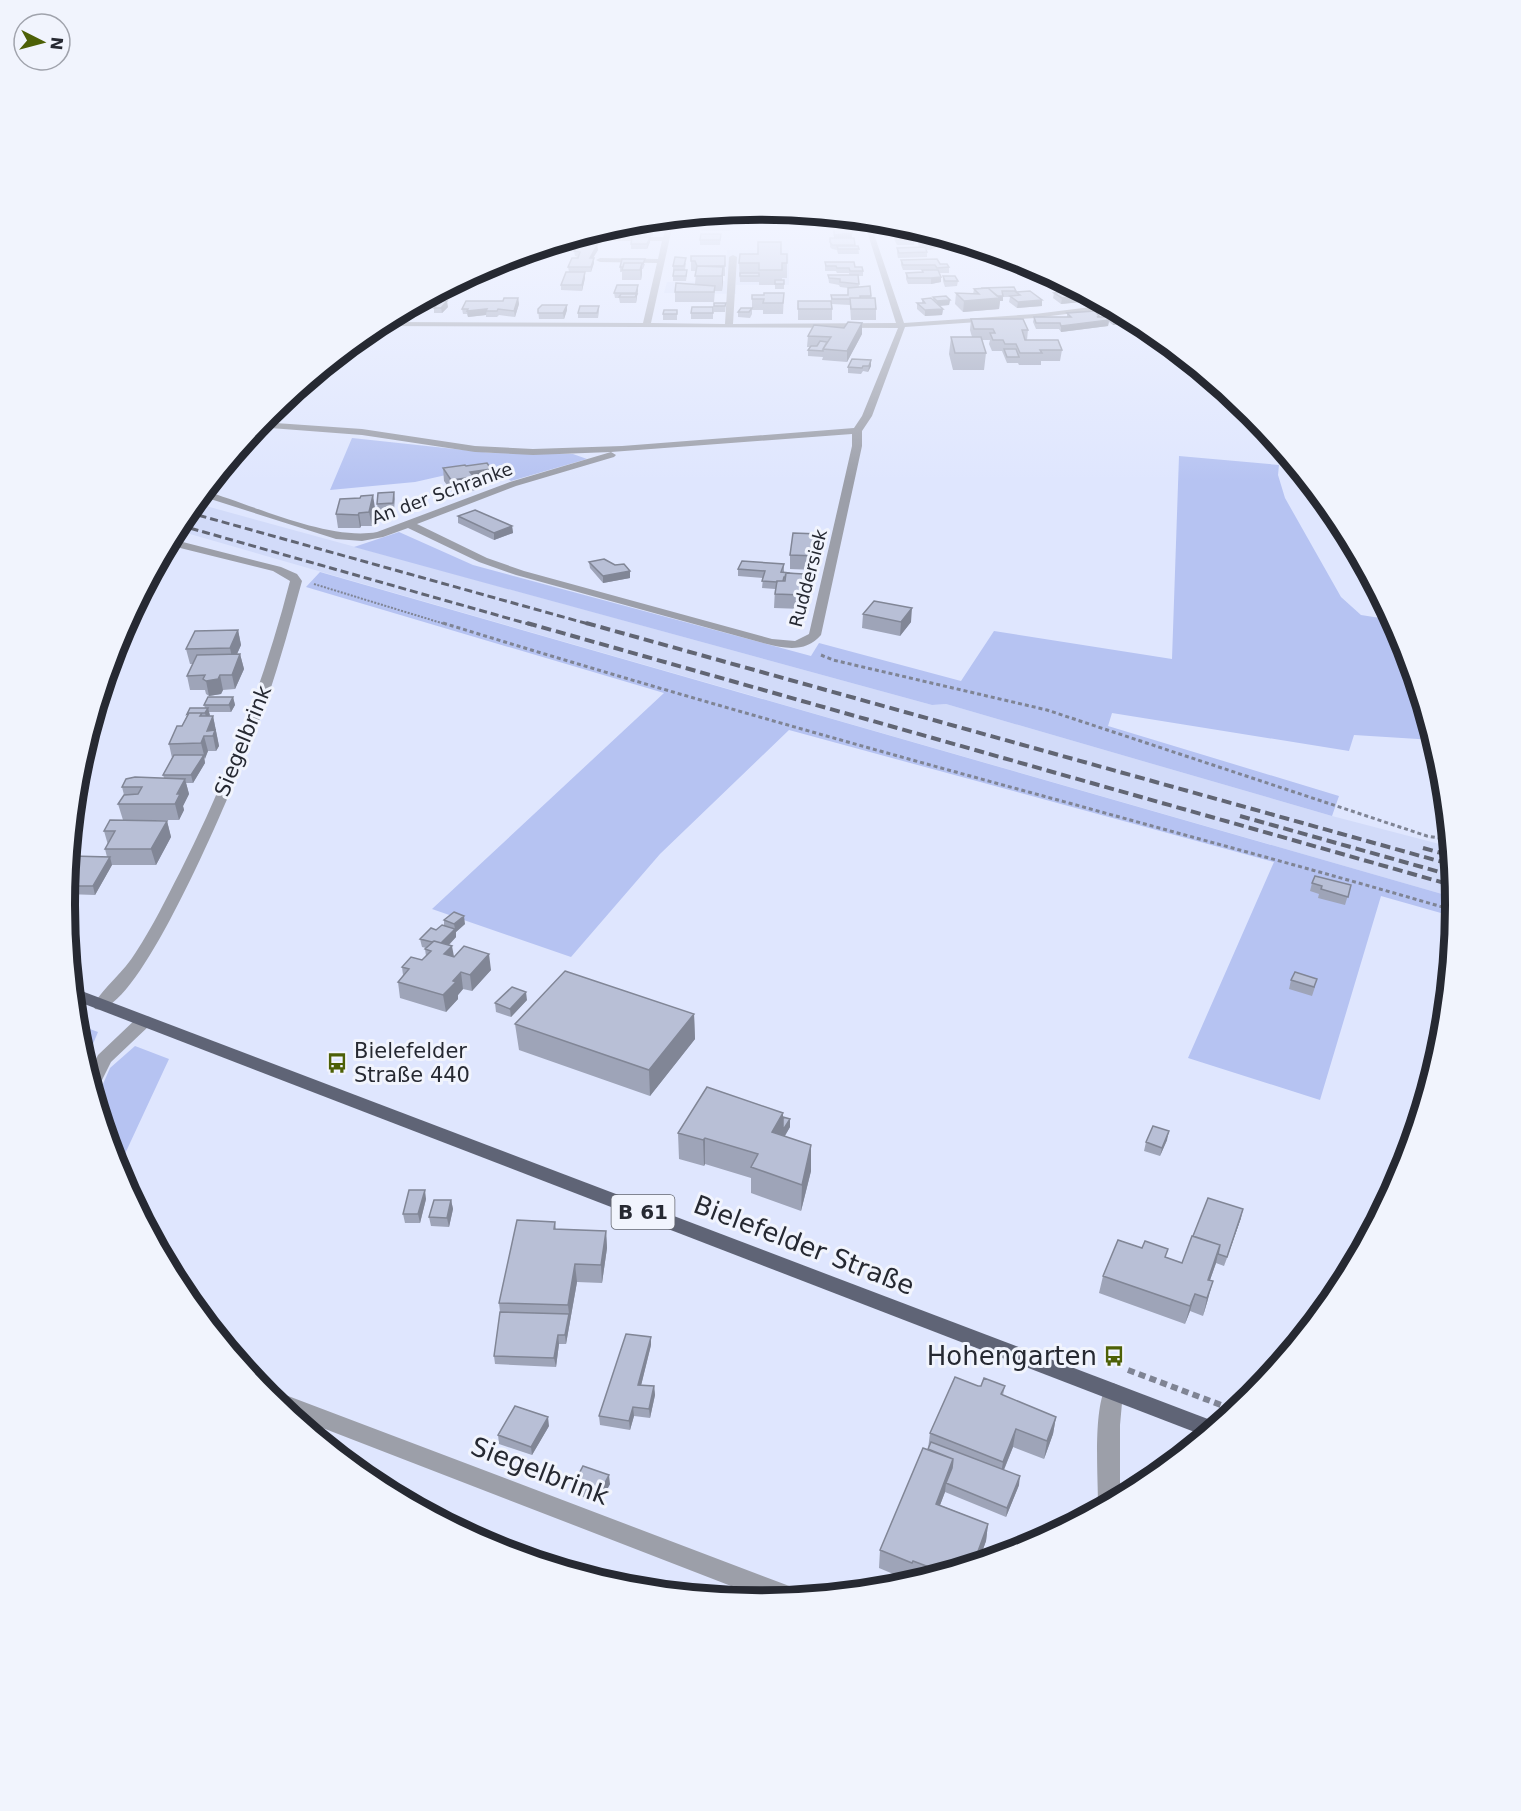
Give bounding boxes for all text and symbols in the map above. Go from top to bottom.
north arrow [12,12,72,72]
text: N [46,36,67,51]
street label: An der Schranke [369,458,515,528]
street label: Ruddersiek [785,526,831,629]
street label: Siegelbrink [210,681,276,800]
place label: Bielefelder Straße 440 [354,1039,470,1087]
bus stop icon: Bielefelder Straße 440 [325,1051,349,1075]
street label: Bielefelder Straße [689,1189,919,1301]
road number: B 61 [612,1195,674,1229]
place label: Hohengarten [927,1341,1097,1371]
bus stop icon: Hohengarten [1102,1344,1126,1368]
street label: Siegelbrink [467,1431,613,1511]

